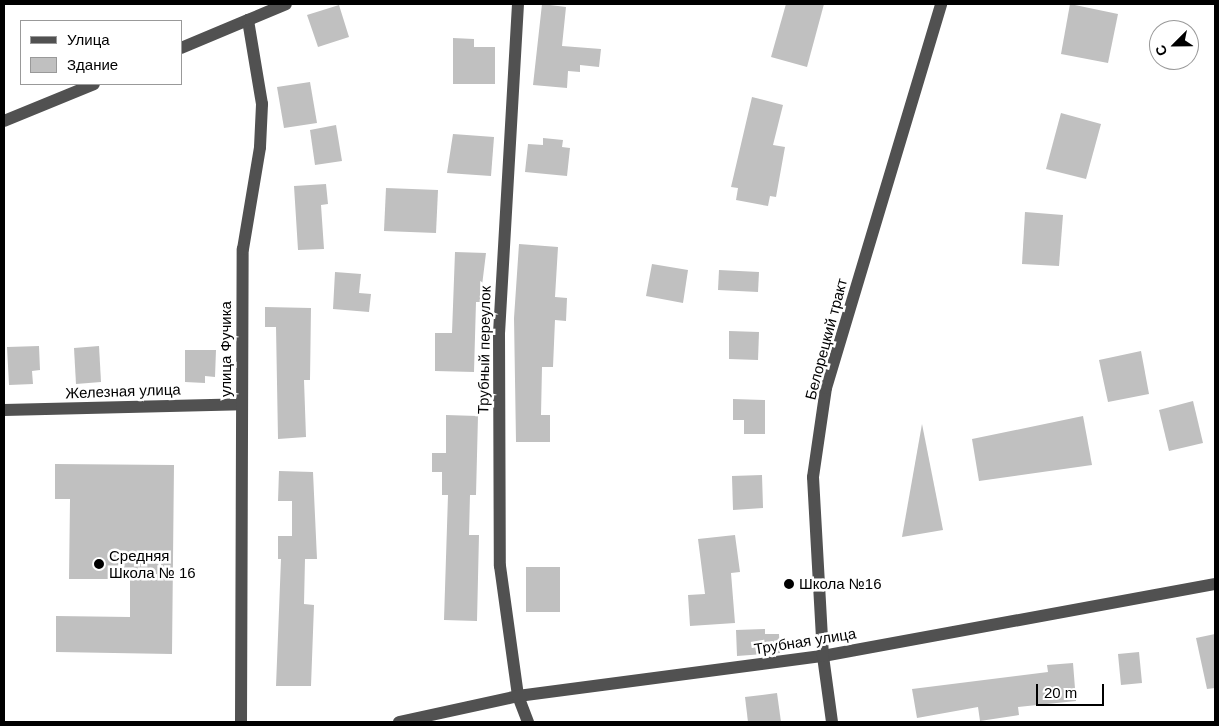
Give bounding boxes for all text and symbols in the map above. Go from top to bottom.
legend [20,20,182,85]
north arrow [1149,20,1199,70]
text: Улица [67,31,110,48]
text: С [1152,43,1170,58]
text: Здание [67,56,118,73]
street label: Белорецкий тракт [801,276,851,402]
street label: Трубный переулок [474,286,494,414]
street label: улица Фучика [217,301,235,397]
street label: Железная улица [65,380,181,402]
place label: Средняя Школа № 16 [109,546,196,581]
marker: Средняя Школа № 16 [93,558,105,570]
place label: Школа №16 [799,575,882,593]
marker: Школа №16 [783,578,795,590]
street label: Трубная улица [753,624,857,658]
scale bar [1039,674,1106,706]
text: 20 m [1044,684,1077,701]

